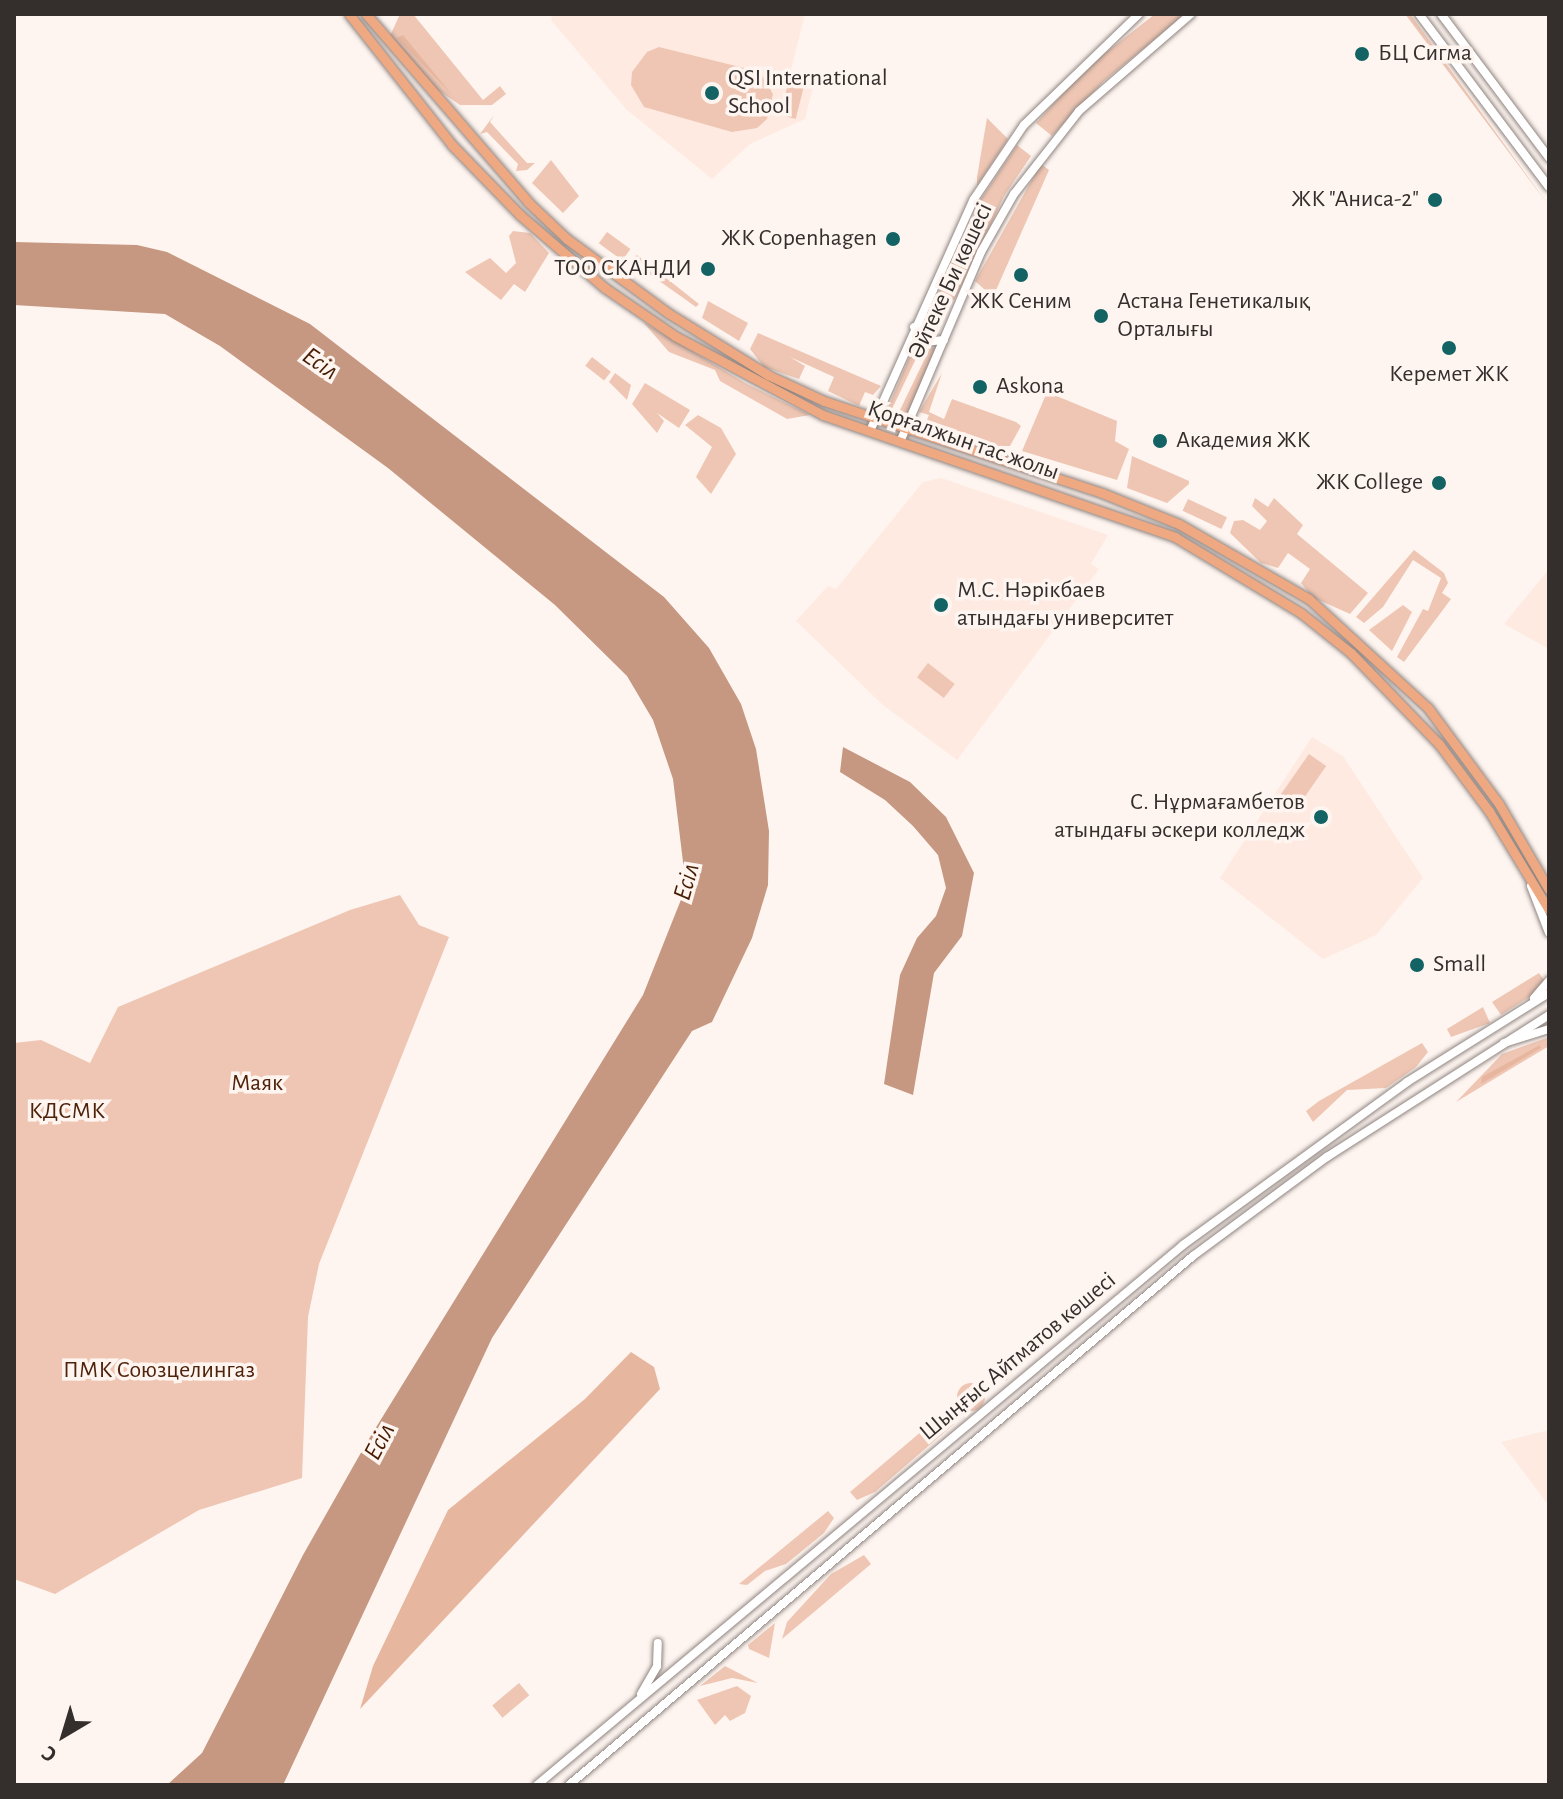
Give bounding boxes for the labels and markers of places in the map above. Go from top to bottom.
place label: БЦ Сигма [1378,40,1472,68]
marker: БЦ Сигма [1353,45,1371,63]
place label: QSI International School [728,65,888,121]
marker: QSI International School [703,84,721,102]
place label: ЖК "Аниса-2" [1291,186,1419,214]
marker: ЖК "Аниса-2" [1426,191,1444,209]
place label: ЖК Copenhagen [721,225,877,253]
marker: ЖК Copenhagen [884,230,902,248]
place label: ТОО СКАНДИ [554,255,692,283]
marker: ТОО СКАНДИ [699,260,717,278]
marker: ЖК Сеним [1012,266,1030,284]
place label: ЖК Сеним [970,288,1072,316]
place label: Астана Генетикалық Орталығы [1117,288,1310,344]
marker: Астана Генетикалық Орталығы [1092,307,1110,325]
marker: Керемет ЖК [1440,339,1458,357]
place label: Керемет ЖК [1389,361,1509,389]
place label: Askona [996,373,1064,401]
marker: Askona [971,378,989,396]
place label: Академия ЖК [1176,427,1310,455]
marker: Академия ЖК [1151,432,1169,450]
place label: ЖК College [1316,469,1423,497]
marker: ЖК College [1430,474,1448,492]
place label: М.С. Нәрікбаев атындағы университет [957,577,1173,633]
marker: М.С. Нәрікбаев атындағы университет [932,596,950,614]
place label: С. Нұрмағамбетов атындағы әскери колледж [1054,789,1305,845]
marker: С. Нұрмағамбетов атындағы әскери колледж [1312,808,1330,826]
place label: Small [1433,951,1486,979]
marker: Small [1408,956,1426,974]

